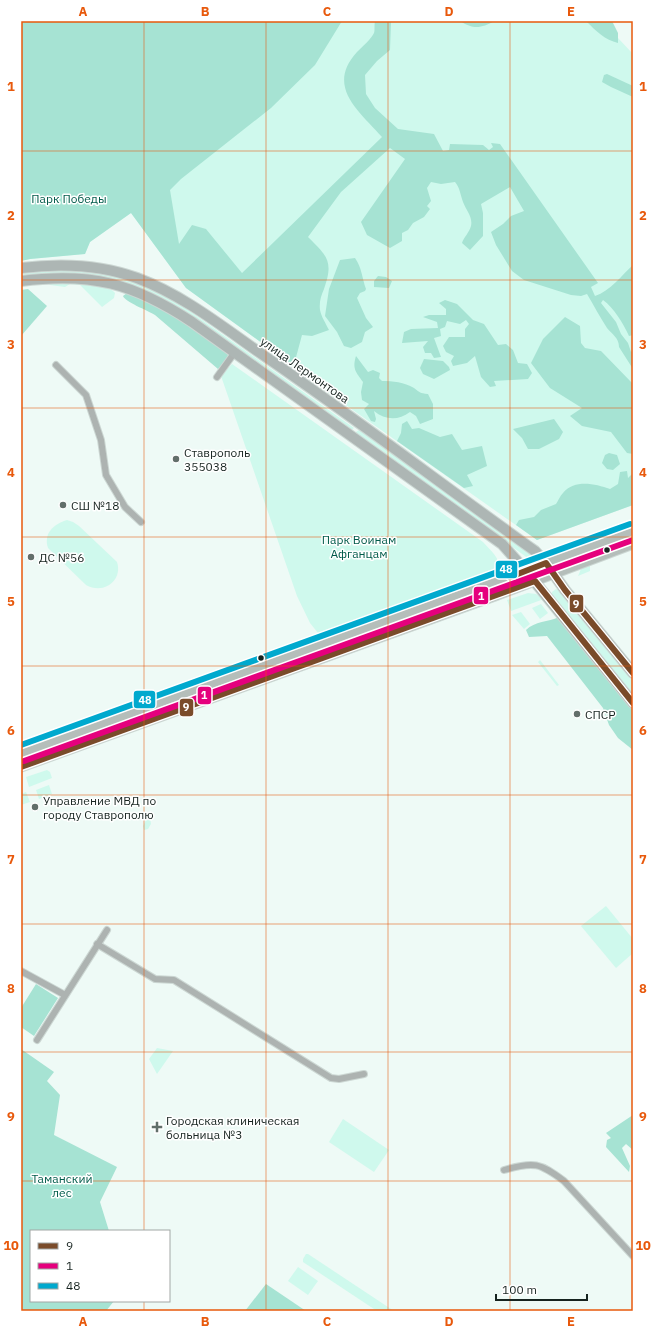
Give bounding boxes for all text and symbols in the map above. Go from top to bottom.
text: A [79,3,88,20]
text: B [201,3,210,20]
text: C [323,3,332,20]
text: D [444,3,454,20]
text: E [567,3,575,20]
text: 1 [7,78,15,95]
text: 1 [639,78,647,95]
park label: Парк Победы [31,191,107,206]
text: 2 [7,207,15,224]
text: 2 [639,207,647,224]
street label: улица Лермонтова [258,334,353,407]
text: 3 [7,336,15,353]
text: 3 [639,336,647,353]
place label: Ставрополь 355038 [184,445,250,474]
marker: Ставрополь 355038 [171,454,181,464]
text: 4 [7,464,15,481]
text: 4 [639,464,647,481]
place label: СШ №18 [71,498,119,513]
marker: СШ №18 [58,500,68,510]
park label: Парк Воинам Афганцам [322,532,396,561]
unlabelled marker [602,545,612,555]
place label: ДС №56 [39,550,84,565]
marker: ДС №56 [26,552,36,562]
line badge: 48 [495,560,518,579]
text: 48 [499,562,513,576]
line badge: 1 [473,586,489,605]
text: 1 [478,589,485,603]
text: 5 [7,593,15,610]
text: 5 [639,593,647,610]
line badge: 9 [569,594,584,613]
text: 9 [573,597,580,611]
unlabelled marker [256,653,266,663]
line badge: 1 [197,686,212,705]
text: 1 [201,688,208,702]
line badge: 48 [133,690,156,709]
text: 48 [138,693,152,707]
line badge: 9 [179,698,194,717]
text: 9 [183,700,190,714]
place label: СПСР [585,707,616,722]
marker: СПСР [572,709,582,719]
text: 6 [7,722,15,739]
text: 6 [639,722,647,739]
place label: Управление МВД по городу Ставрополю [43,793,156,822]
marker: Управление МВД по городу Ставрополю [30,802,40,812]
text: 7 [7,851,15,868]
text: 7 [639,851,647,868]
text: 8 [7,980,15,997]
text: 8 [639,980,647,997]
text: 9 [7,1108,15,1125]
text: 9 [639,1108,647,1125]
place label: Городская клиническая больница №3 [166,1113,299,1142]
marker: Городская клиническая больница №3 [151,1121,163,1133]
park label: Таманский лес [32,1171,93,1200]
legend [30,1230,170,1302]
text: 10 [3,1237,19,1254]
text: 10 [635,1237,651,1254]
text: 9 [66,1238,73,1253]
text: 1 [66,1258,73,1273]
scale bar [496,1276,587,1302]
text: 48 [66,1278,80,1293]
text: 100 m [502,1282,537,1297]
text: A [79,1313,88,1330]
text: B [201,1313,210,1330]
text: C [323,1313,332,1330]
text: D [444,1313,454,1330]
text: E [567,1313,575,1330]

